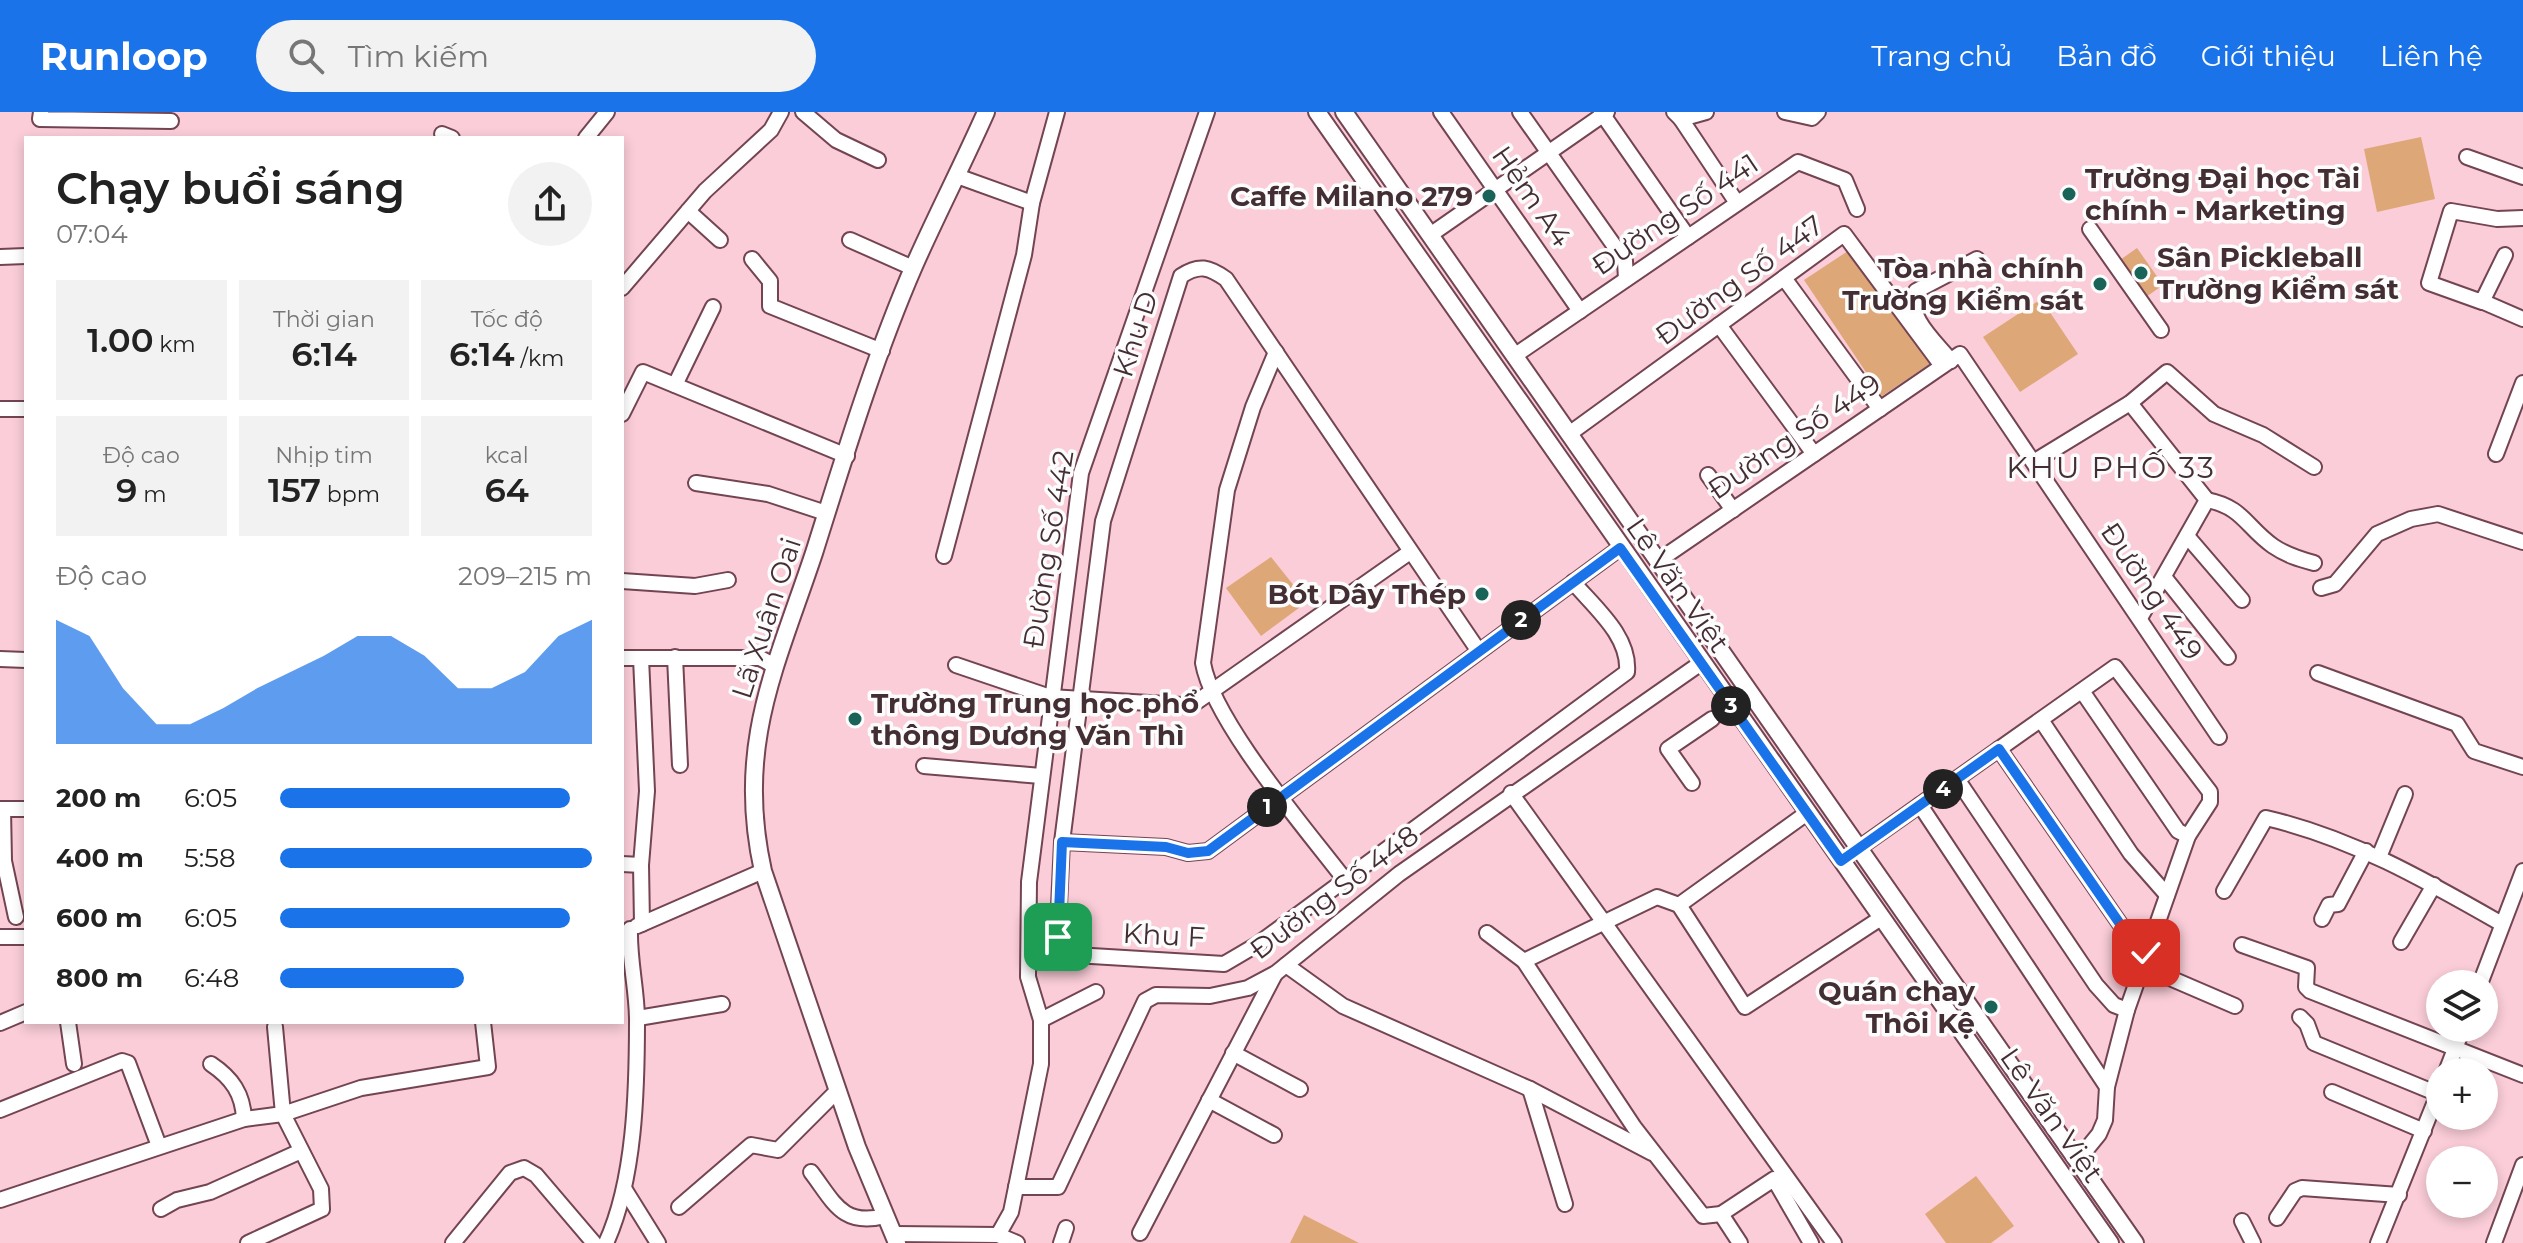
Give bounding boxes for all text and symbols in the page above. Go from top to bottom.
search box [256,20,816,92]
text: Runloop [40,33,208,80]
icon: search [284,34,328,78]
text: Tìm kiếm [348,38,489,75]
text: Trang chủ [1871,39,2012,73]
text: Bản đồ [2056,39,2157,73]
text: Giới thiệu [2201,39,2336,73]
text: Liên hệ [2380,39,2483,73]
street label: Hẻm A4 [1485,139,1579,253]
street label: Đường Số 441 [1585,146,1765,282]
text: Chạy buổi sáng [56,161,405,215]
place label: Trường Đại học Tài chính - Marketing [2085,161,2360,227]
button: share [508,162,592,246]
place label: Caffe Milano 279 [1230,179,1473,213]
marker: Trường Đại học Tài chính - Marketing [2060,185,2078,203]
marker: Caffe Milano 279 [1480,187,1498,205]
street label: Đường Số 447 [1649,208,1829,352]
text: 07:04 [56,218,128,250]
place label: Sân Pickleball Trường Kiểm sát [2157,240,2399,306]
place label: Tòa nhà chính Trường Kiểm sát [1842,251,2084,317]
marker: Sân Pickleball Trường Kiểm sát [2132,264,2150,282]
marker: Tòa nhà chính Trường Kiểm sát [2091,275,2109,293]
street label: Khu D [1105,287,1165,381]
text: Thời gian [273,306,375,333]
text: Tốc độ [471,306,543,333]
text: 1.00 [87,319,154,361]
text: km [154,331,196,358]
text: 6:14 [291,333,357,375]
text: 6:14 [449,333,515,375]
text: /km [515,345,564,372]
street label: Đường Số 449 [1701,366,1887,506]
text: Độ cao [103,442,180,469]
text: Nhịp tim [275,442,373,469]
text: kcal [485,442,529,469]
street label: Đường Số 442 [1016,448,1080,650]
district label: KHU PHỐ 33 [2006,449,2216,486]
text: 9 [116,469,137,511]
text: 157 [268,469,321,511]
text: 64 [484,469,529,511]
text: m [137,481,167,508]
text: bpm [321,481,380,508]
street label: Lê Văn Việt [1619,511,1737,659]
street label: Đường 449 [2094,516,2210,666]
street label: Lã Xuân Oai [724,533,808,703]
text: Độ cao [56,560,147,592]
text: 209–215 m [458,560,592,592]
place label: Bót Dây Thép [1268,577,1466,611]
marker: Bót Dây Thép [1473,585,1491,603]
pin: 2 [1501,600,1541,640]
text: 2 [1515,606,1527,633]
place label: Trường Trung học phổ thông Dương Văn Thì [871,686,1199,752]
pin: 3 [1711,686,1751,726]
text: 3 [1724,692,1738,719]
marker: Trường Trung học phổ thông Dương Văn Thì [846,710,864,728]
pin: 4 [1923,769,1963,809]
text: 4 [1935,775,1951,802]
text: 200 m [56,782,141,814]
text: 6:05 [184,782,237,814]
pin: 1 [1247,787,1287,827]
text: 1 [1263,793,1271,820]
street label: Đường Số 448 [1243,818,1425,966]
text: 400 m [56,842,144,874]
text: 5:58 [184,842,236,874]
text: 600 m [56,902,143,934]
text: 6:05 [184,902,237,934]
pin [1024,903,1092,971]
icon: arrive [1036,915,1080,959]
street label: Khu F [1122,916,1206,954]
pin [2112,919,2180,987]
icon: check [2124,931,2168,975]
text: 800 m [56,962,143,994]
text: 6:48 [184,962,239,994]
map controls [2426,970,2498,1218]
button: layers [2426,970,2498,1042]
place label: Quán chay Thôi Kệ [1818,974,1975,1040]
marker: Quán chay Thôi Kệ [1982,998,2000,1016]
street label: Lê Văn Việt [1993,1041,2111,1189]
button: + [2426,1058,2498,1130]
button: − [2426,1146,2498,1218]

